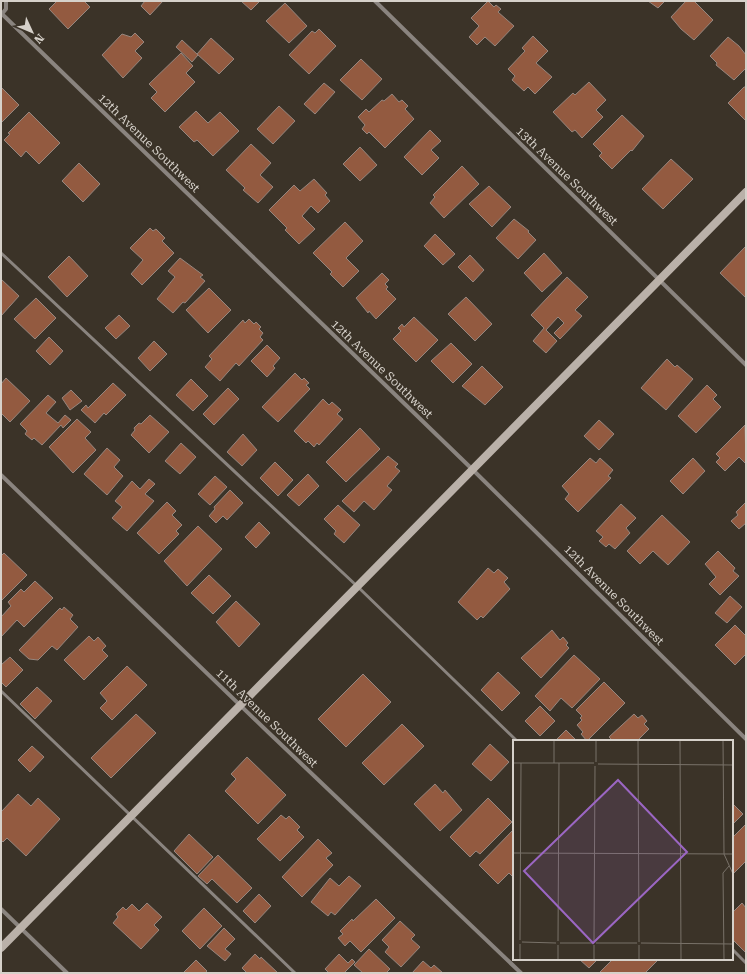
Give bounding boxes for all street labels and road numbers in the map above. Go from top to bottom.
street label: 12th Avenue Southwest [95,91,203,196]
street label: 13th Avenue Southwest [513,124,621,229]
street label: 12th Avenue Southwest [328,317,436,422]
street label: 12th Avenue Southwest [561,542,667,648]
street label: 11th Avenue Southwest [213,666,321,771]

